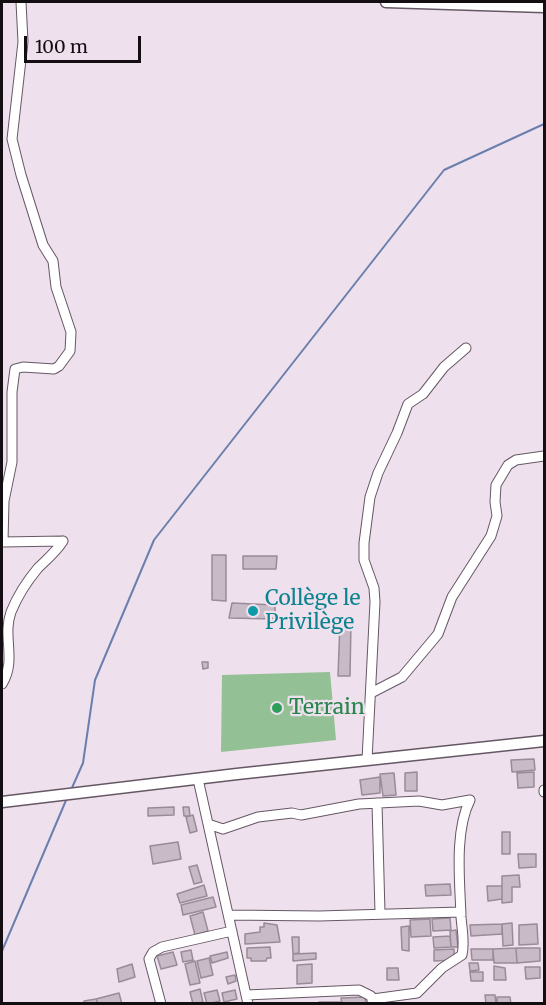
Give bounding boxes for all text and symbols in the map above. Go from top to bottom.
scale bar [27,24,144,62]
text: 100 m [35,35,88,58]
place label: Collège le Privilège [265,586,360,636]
marker: Collège le Privilège [246,604,260,618]
place label: Terrain [289,695,365,721]
marker: Terrain [270,701,284,715]

